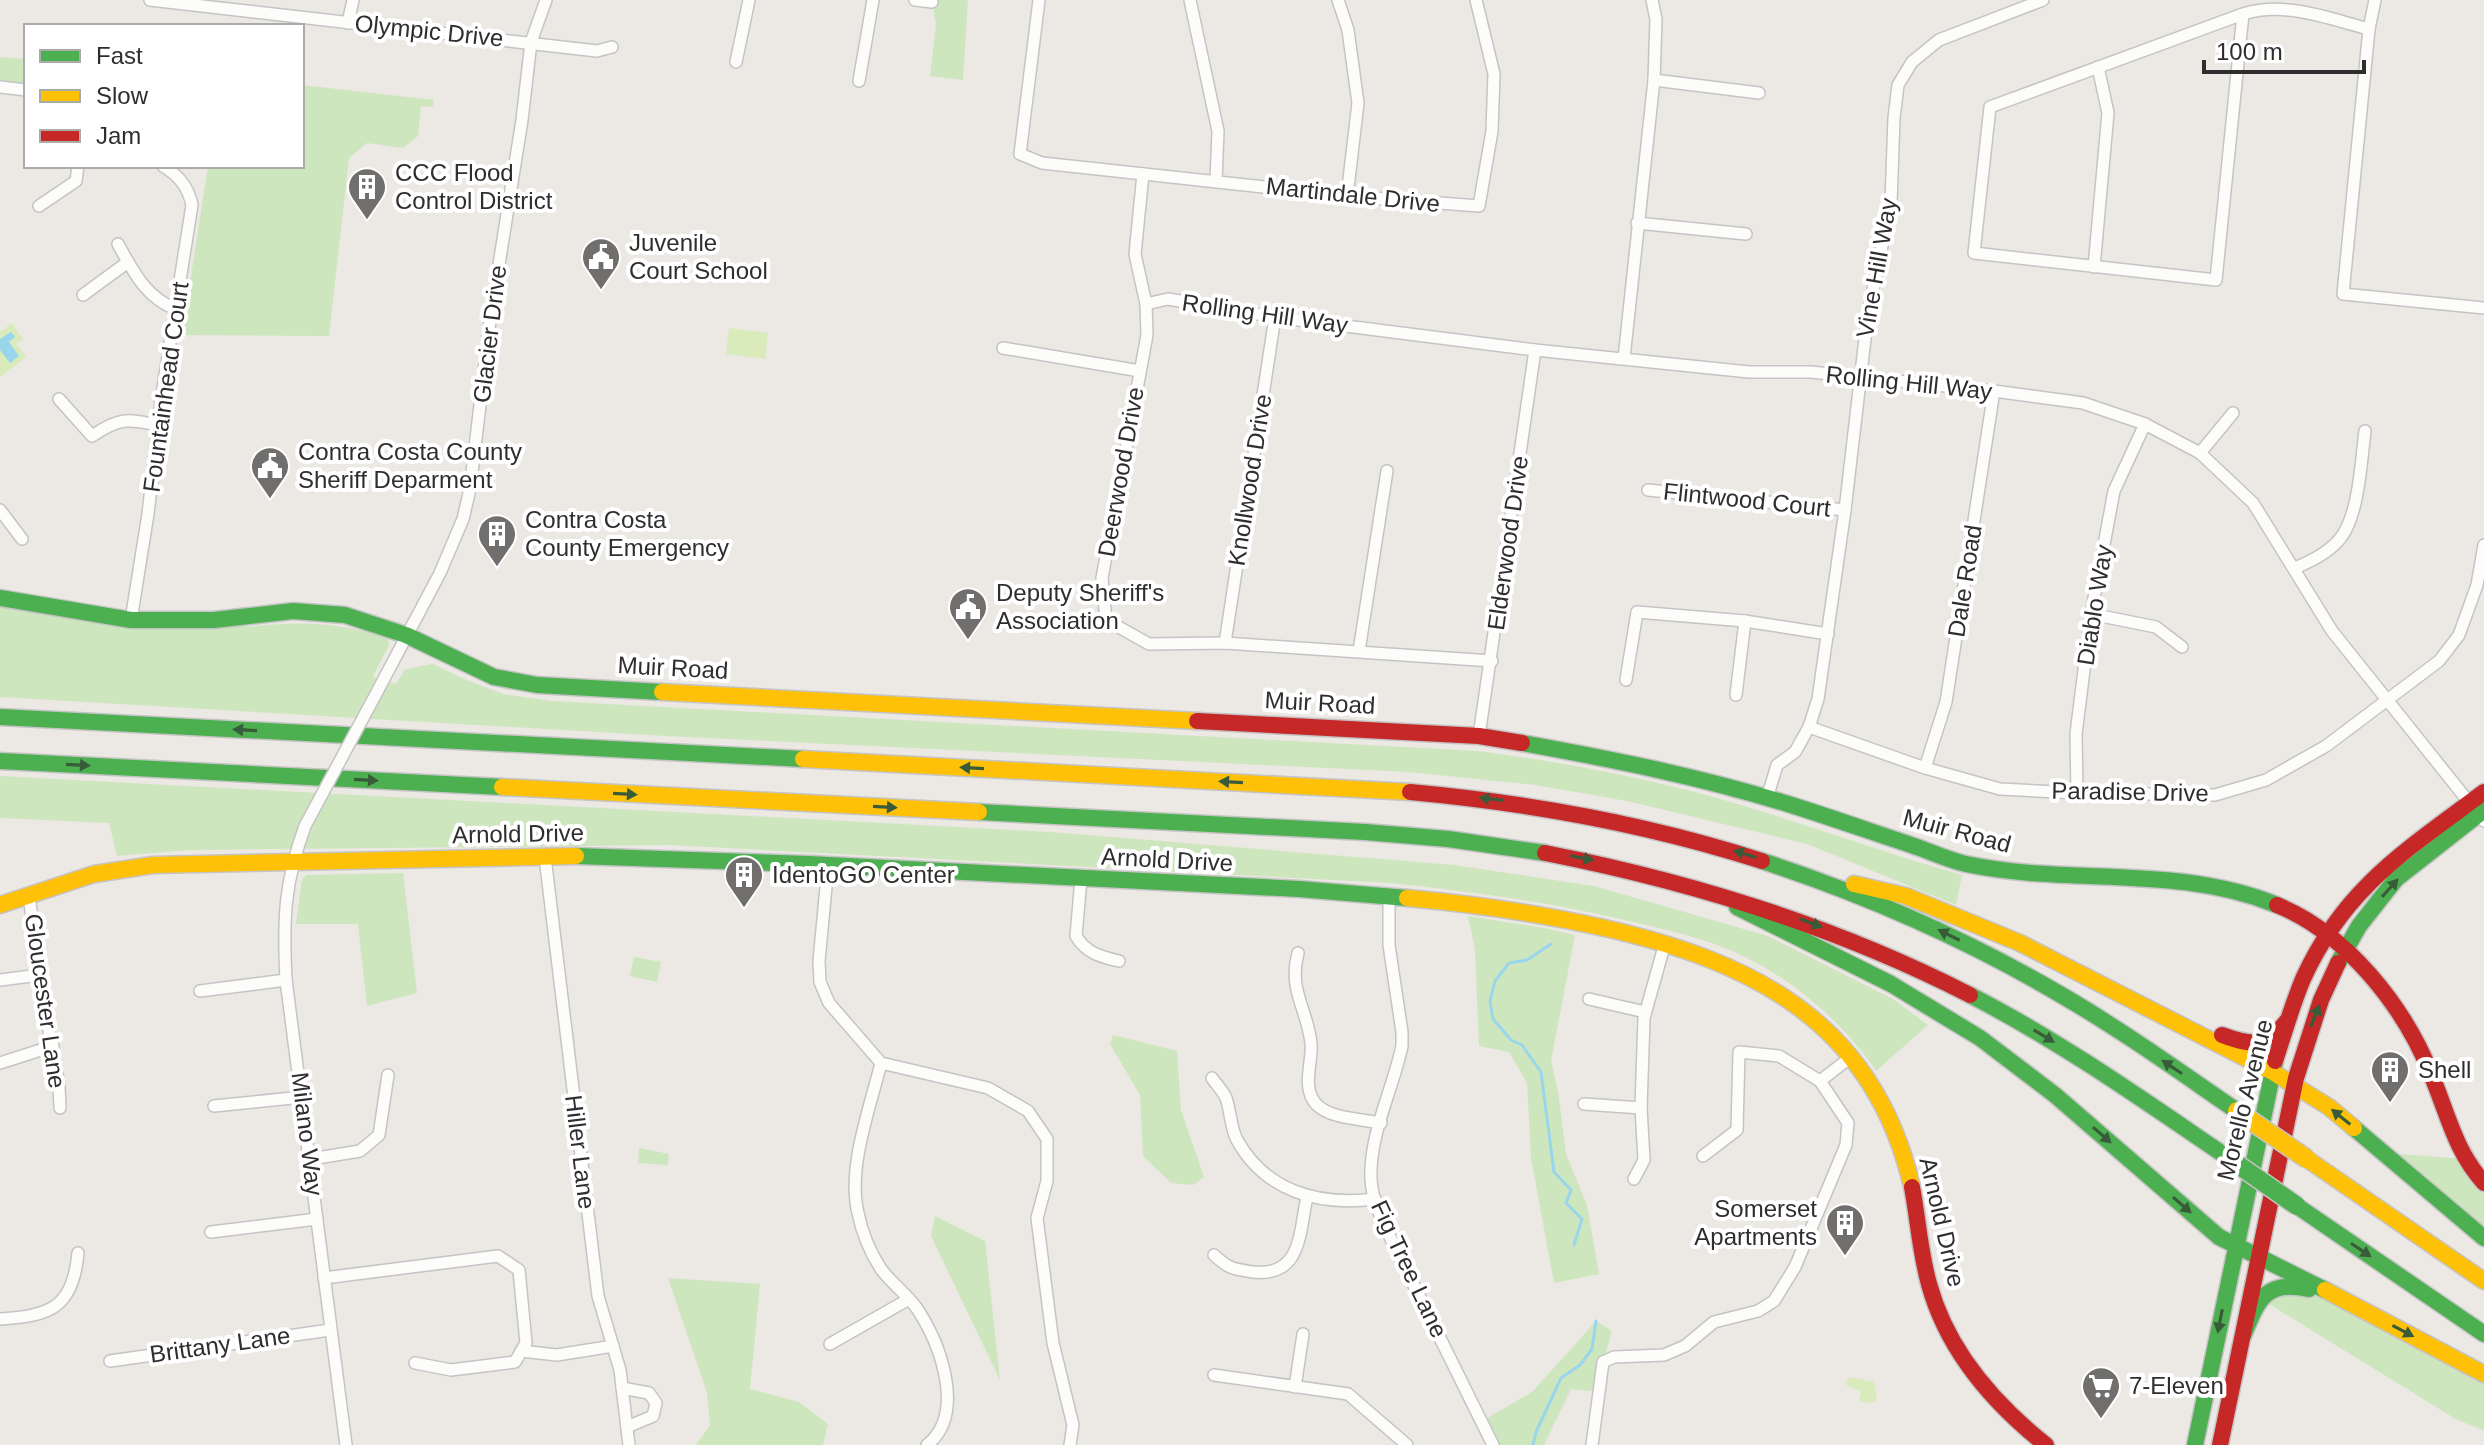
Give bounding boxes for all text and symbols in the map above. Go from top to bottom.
street label: Olympic Drive [353,9,505,52]
legend [24,24,304,168]
scale bar [2204,24,2364,74]
text: 100 m [2216,38,2283,65]
text: Fast [96,42,143,69]
text: Slow [96,82,149,109]
text: Jam [96,122,141,149]
place label: CCC Flood Control District [395,159,553,214]
building icon: CCC Flood Control District [346,166,388,221]
street label: Martindale Drive [1265,172,1441,217]
street label: Vine Hill Way [1851,196,1902,340]
place label: Juvenile Court School [629,229,768,284]
public building icon: Juvenile Court School [580,236,622,291]
street label: Glacier Drive [468,263,511,404]
street label: Fountainhead Court [137,280,194,494]
street label: Rolling Hill Way [1180,289,1350,339]
street label: Rolling Hill Way [1825,360,1994,405]
street label: Deerwood Drive [1092,385,1149,559]
street label: Knollwood Drive [1223,392,1276,568]
place label: Contra Costa County Sheriff Deparment [298,438,522,493]
public building icon: Contra Costa County Sheriff Deparment [249,445,291,500]
street label: Elderwood Drive [1482,454,1533,632]
street label: Flintwood Court [1662,477,1832,522]
place label: Contra Costa County Emergency [525,506,729,561]
building icon: Contra Costa County Emergency [476,513,518,568]
street label: Dale Road [1942,523,1987,639]
street label: Diablo Way [2072,543,2117,667]
place label: Deputy Sheriff's Association [996,579,1164,634]
public building icon: Deputy Sheriff's Association [947,586,989,641]
street label: Muir Road [617,651,729,684]
street label: Muir Road [1264,686,1376,719]
one-way arrow [232,723,257,736]
one-way arrow [66,759,91,772]
one-way arrow [959,762,984,775]
one-way arrow [354,773,379,786]
one-way arrow [1218,775,1243,788]
street label: Paradise Drive [2051,777,2209,806]
one-way arrow [613,787,638,800]
one-way arrow [1478,792,1503,805]
one-way arrow [873,801,898,814]
street label: Muir Road [1900,803,2014,858]
street label: Arnold Drive [452,819,584,848]
street label: Arnold Drive [1100,843,1234,876]
one-way arrow [1732,847,1756,860]
one-way arrow [1569,852,1594,865]
building icon: IdentoGO Center [723,854,765,909]
place label: IdentoGO Center [772,861,955,888]
one-way arrow [2380,879,2398,898]
street label: Gloucester Lane [20,912,71,1090]
one-way arrow [1799,917,1823,930]
one-way arrow [1937,928,1961,942]
one-way arrow [2308,1004,2321,1028]
street label: Morello Avenue [2211,1017,2278,1183]
one-way arrow [2033,1029,2055,1043]
building icon: Shell [2369,1049,2411,1104]
place label: Shell [2418,1056,2471,1083]
one-way arrow [2162,1060,2183,1075]
street label: Milano Way [287,1071,328,1197]
street label: Hiller Lane [560,1093,601,1211]
one-way arrow [2331,1109,2351,1126]
one-way arrow [2092,1126,2112,1143]
street label: Arnold Drive [1914,1155,1970,1289]
place label: Somerset Apartments [1694,1195,1817,1250]
one-way arrow [2173,1195,2192,1213]
street label: Fig Tree Lane [1366,1196,1453,1342]
building icon: Somerset Apartments [1824,1202,1866,1257]
one-way arrow [2351,1242,2372,1257]
one-way arrow [2214,1309,2226,1334]
street label: Brittany Lane [148,1321,292,1368]
one-way arrow [2391,1324,2414,1337]
supermarket icon: 7-Eleven [2080,1365,2122,1420]
place label: 7-Eleven [2129,1372,2224,1399]

